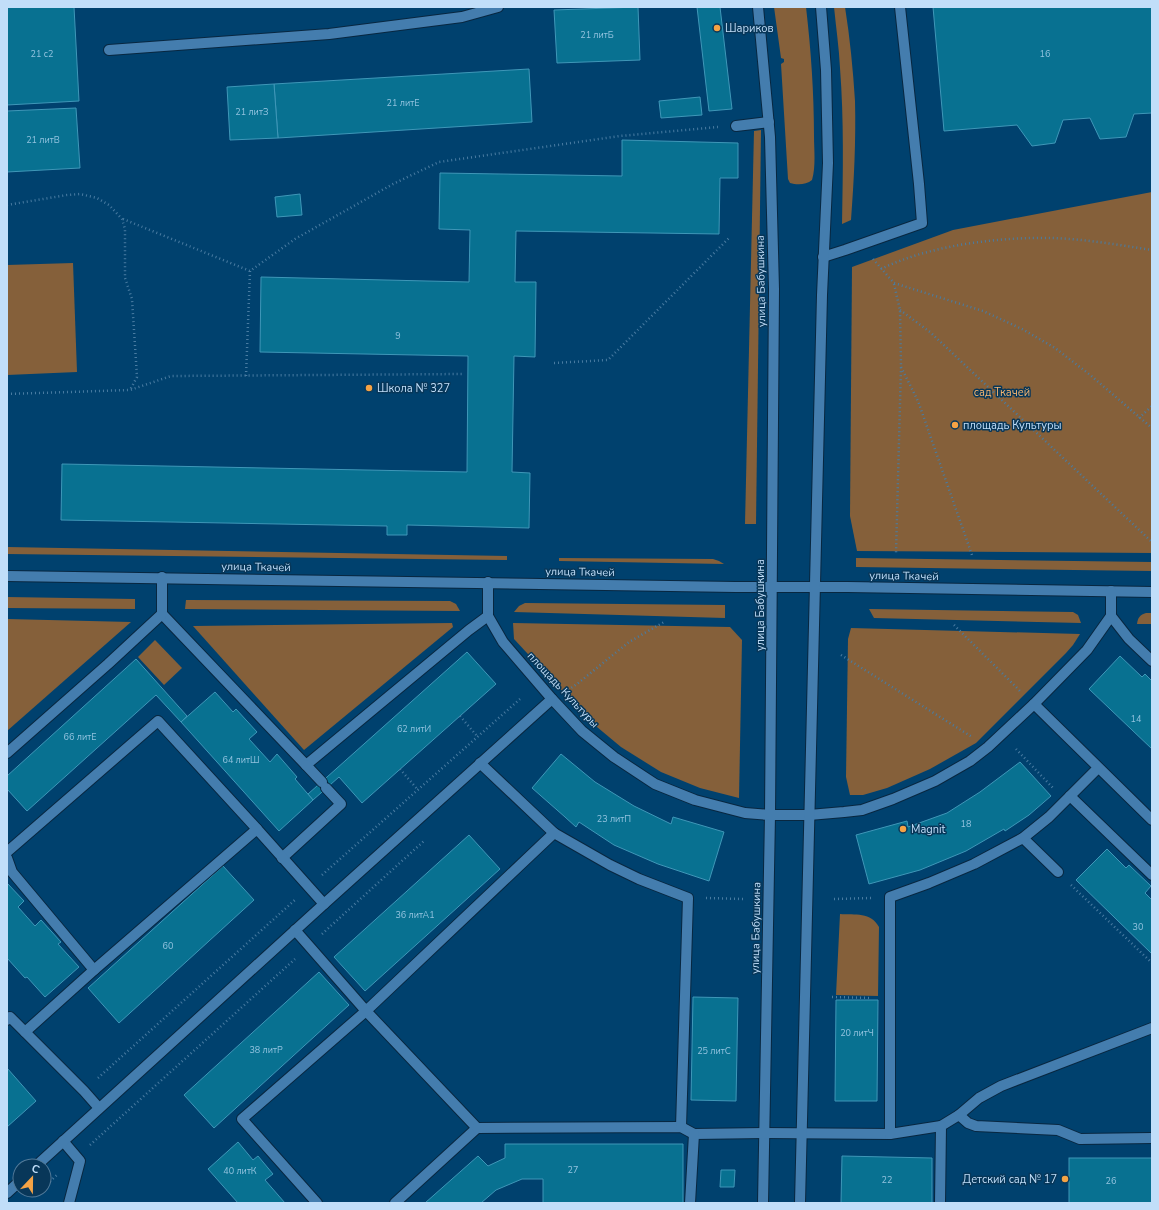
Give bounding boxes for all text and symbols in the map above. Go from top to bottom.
place label: Шариков [725,21,774,36]
marker: Шариков [712,23,722,33]
house number: 21 литБ [580,29,614,41]
house number: 21 с2 [31,48,53,60]
house number: 16 [1040,48,1050,60]
house number: 21 литЕ [387,97,419,109]
house number: 21 литЗ [235,106,269,118]
house number: 21 литВ [26,134,60,146]
street label: улица Бабушкина [753,235,769,327]
house number: 9 [395,330,401,342]
place label: Школа № 327 [377,381,450,396]
marker: Школа № 327 [364,383,374,393]
park label: сад Ткачей [974,385,1030,400]
place label: площадь Культуры [963,418,1062,433]
marker: площадь Культуры [950,420,960,430]
street label: улица Ткачей [221,559,291,575]
street label: улица Бабушкина [753,559,768,651]
street label: улица Ткачей [545,564,615,580]
street label: улица Ткачей [869,568,939,584]
street label: площадь Культуры [524,649,602,731]
house number: 14 [1131,713,1142,725]
house number: 62 литИ [397,723,431,735]
house number: 66 литЕ [64,731,96,743]
house number: 64 литШ [222,754,260,766]
house number: 23 литП [597,813,631,825]
house number: 18 [961,818,971,830]
place label: Magnit [911,822,945,837]
marker: Magnit [898,824,908,834]
street label: улица Бабушкина [748,882,764,974]
house number: 36 литА1 [395,909,435,921]
house number: 30 [1133,921,1143,933]
house number: 60 [163,940,173,952]
house number: 20 литЧ [840,1027,874,1039]
house number: 38 литР [249,1044,283,1056]
house number: 25 литС [697,1045,731,1057]
north arrow [12,1158,52,1198]
text: С [29,1161,42,1178]
house number: 27 [568,1164,578,1176]
house number: 40 литК [223,1165,257,1177]
place label: Детский сад № 17 [963,1172,1057,1187]
house number: 22 [882,1174,892,1186]
marker: Детский сад № 17 [1060,1174,1070,1184]
house number: 26 [1106,1175,1116,1187]

